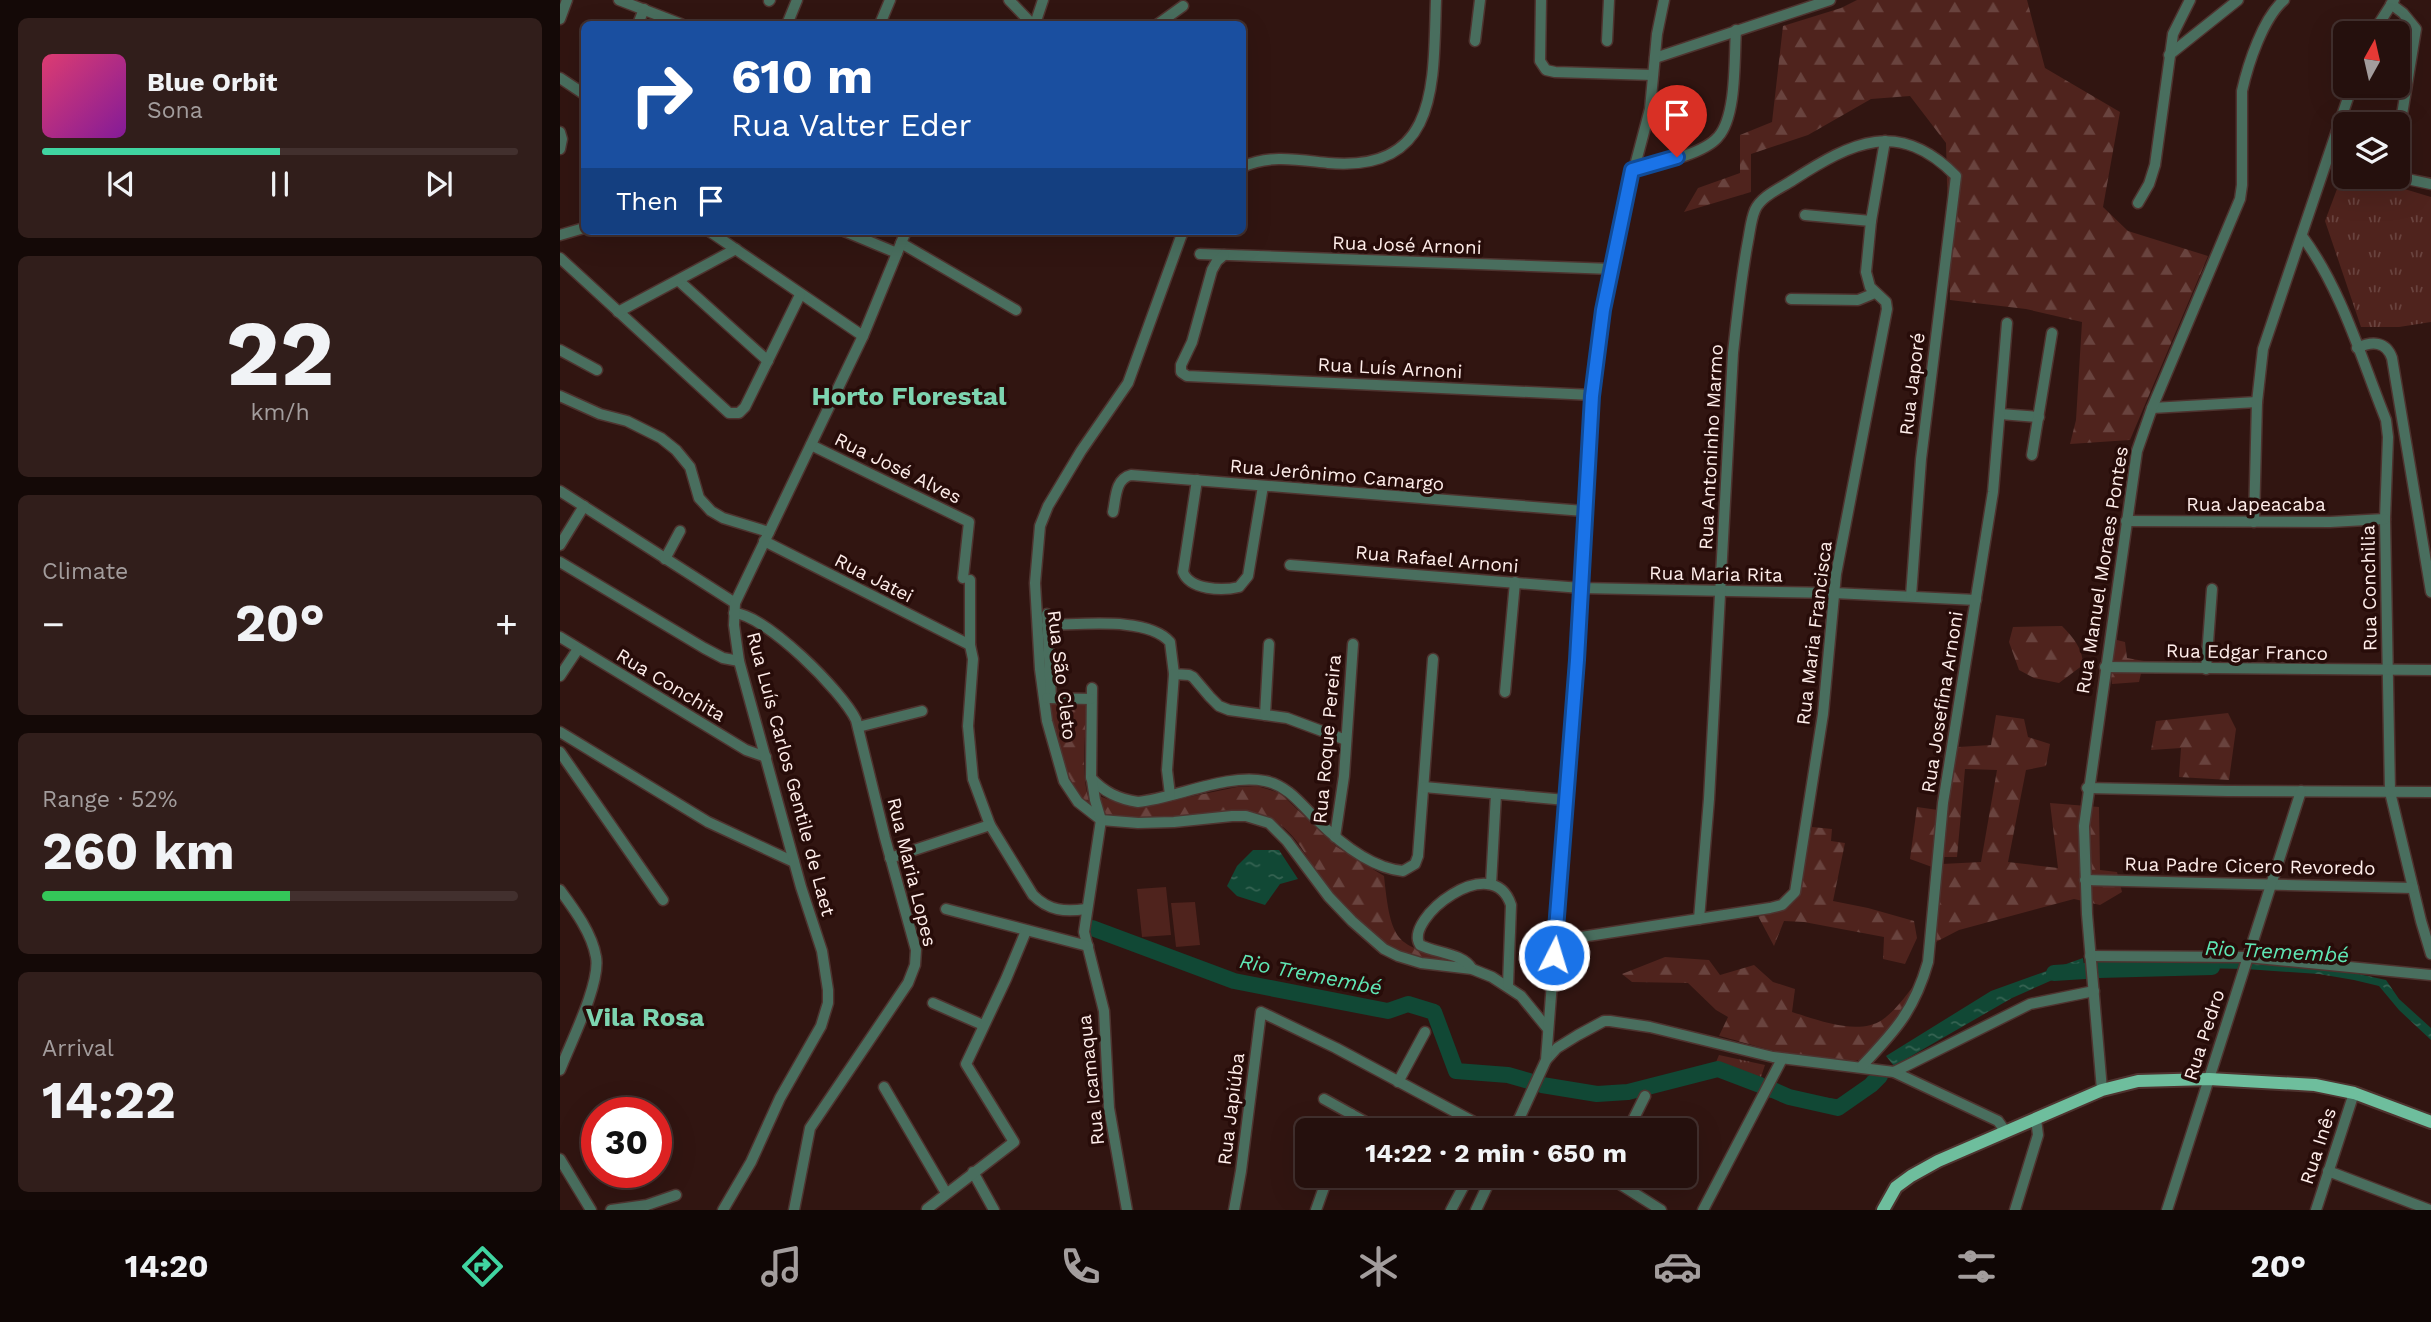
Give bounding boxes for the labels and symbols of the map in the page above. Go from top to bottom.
north arrow [2333,21,2410,98]
pin [1647,85,1707,157]
street label: Rua José Arnoni [1332,231,1482,259]
street label: Rua Japoré [1894,331,1930,437]
street label: Rua Antoninho Marmo [1694,344,1728,550]
street label: Rua Luís Arnoni [1317,353,1463,383]
district label: Horto Florestal [811,381,1007,411]
street label: Rua José Alves [831,427,965,509]
street label: Rua Manuel Moraes Pontes [2071,445,2133,695]
street label: Rua Jerônimo Camargo [1229,454,1445,496]
street label: Rua Japeacaba [2186,493,2326,516]
street label: Rua Conchilia [2356,524,2382,651]
street label: Rua Maria Francisca [1791,539,1837,726]
street label: Rua Rafael Arnoni [1354,540,1520,578]
street label: Rua Jatei [831,548,917,608]
street label: Rua Maria Rita [1649,561,1783,587]
street label: Rua São Cleto [1043,609,1081,741]
street label: Rua Josefina Arnoni [1916,609,1968,795]
street label: Rua Luís Carlos Gentile de Laet [742,629,840,919]
street label: Rua Edgar Franco [2166,639,2328,665]
street label: Rua Conchita [612,643,730,727]
street label: Rua Roque Pereira [1308,653,1346,825]
street label: Rua Maria Lopes [882,795,942,949]
street label: Rua Padre Cicero Revoredo [2124,852,2376,880]
position arrow [1517,918,1591,992]
water label: Rio Tremembé [2204,935,2350,967]
water label: Rio Tremembé [1238,948,1384,1000]
street label: Rua Pedro [2179,987,2229,1083]
district label: Vila Rosa [586,1002,704,1032]
street label: Rua Icamaqua [1073,1013,1109,1146]
street label: Rua Japiúba [1213,1051,1249,1166]
speed limit sign: 30 [581,1097,672,1188]
street label: Rua Inês [2295,1105,2341,1187]

